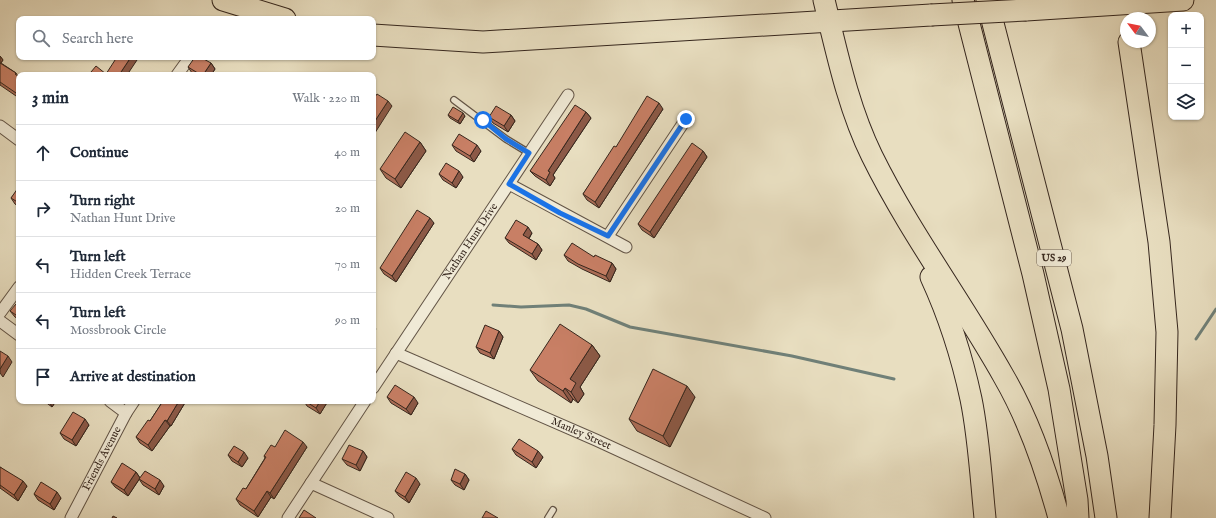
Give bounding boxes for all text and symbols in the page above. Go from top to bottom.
north arrow [1120,12,1156,48]
map controls [1168,12,1204,120]
button: + [1168,12,1204,48]
search box [16,16,376,60]
icon: search [30,27,52,49]
text: Search here [62,29,133,48]
button: − [1168,48,1204,84]
button: layers [1168,84,1204,120]
text: 3 min [32,88,69,109]
text: Walk · 220 m [292,90,360,107]
route end [677,110,695,128]
route start [474,111,492,129]
icon: ahead [32,142,54,164]
text: Continue [70,143,128,162]
text: 40 m [334,144,360,161]
text: Turn right [70,191,135,210]
icon: right [32,198,54,220]
text: 20 m [335,200,360,217]
street label: Nathan Hunt Drive [440,200,501,283]
text: Nathan Hunt Drive [70,210,175,227]
text: Turn left [70,247,126,266]
road number: US 29 [1037,250,1071,266]
icon: left [32,254,54,276]
text: 70 m [335,256,360,273]
text: Hidden Creek Terrace [70,266,191,283]
text: Turn left [70,303,126,322]
icon: left [32,310,54,332]
text: 90 m [335,312,360,329]
text: Mossbrook Circle [70,322,166,339]
icon: arrive [32,366,54,388]
text: Arrive at destination [70,367,196,386]
street label: Manley Street [549,414,614,453]
street label: Friends Avenue [80,424,125,493]

